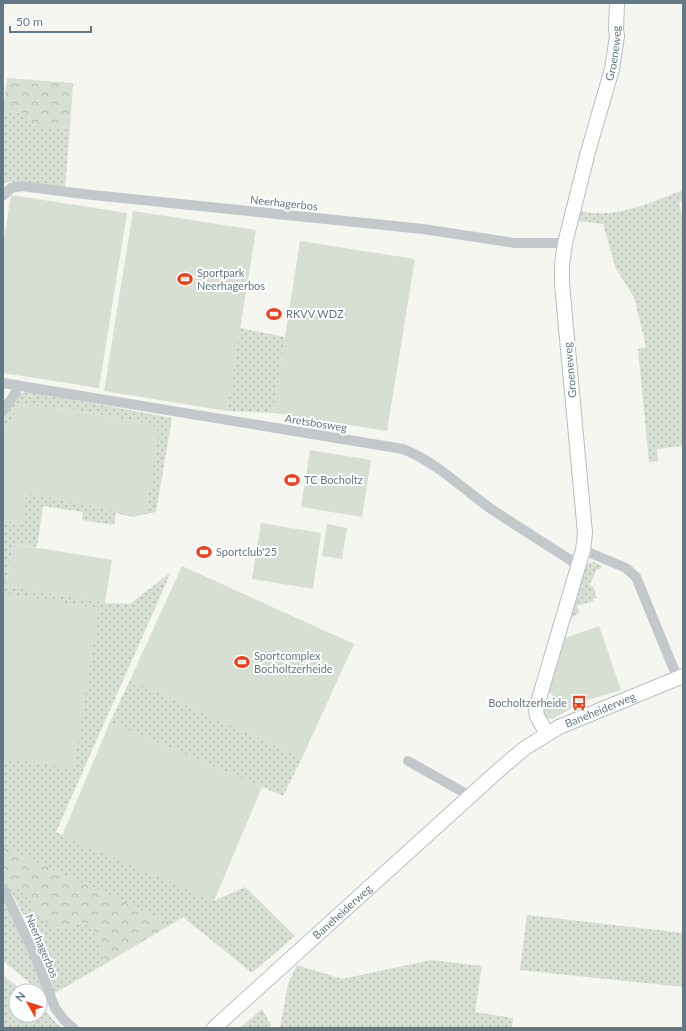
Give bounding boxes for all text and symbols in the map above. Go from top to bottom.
scale bar [10,8,91,34]
text: 50 m [16,14,43,29]
street label: Groeneweg [602,25,623,82]
street label: Neerhagerbos [250,192,319,213]
place label: Sportpark Neerhagerbos [197,266,265,292]
sports icon: Sportpark Neerhagerbos [176,270,194,288]
sports icon: RKVV WDZ [265,305,283,323]
place label: RKVV WDZ [286,307,344,320]
street label: Groeneweg [561,341,578,398]
street label: Aretsbosweg [284,411,348,434]
sports icon: TC Bocholtz [283,471,301,489]
place label: TC Bocholtz [304,473,363,486]
sports icon: Sportclub'25 [195,543,213,561]
place label: Sportclub'25 [216,545,277,558]
place label: Sportcomplex Bocholtzerheide [254,649,333,675]
sports icon: Sportcomplex Bocholtzerheide [233,653,251,671]
street label: Baneheiderweg [563,689,637,730]
bus stop icon: Bocholtzerheide [570,694,588,712]
place label: Bocholtzerheide [488,696,567,709]
street label: Baneheiderweg [310,881,374,942]
street label: Neerhagerbos [23,912,62,980]
north arrow [8,983,48,1023]
text: N [12,989,28,1004]

